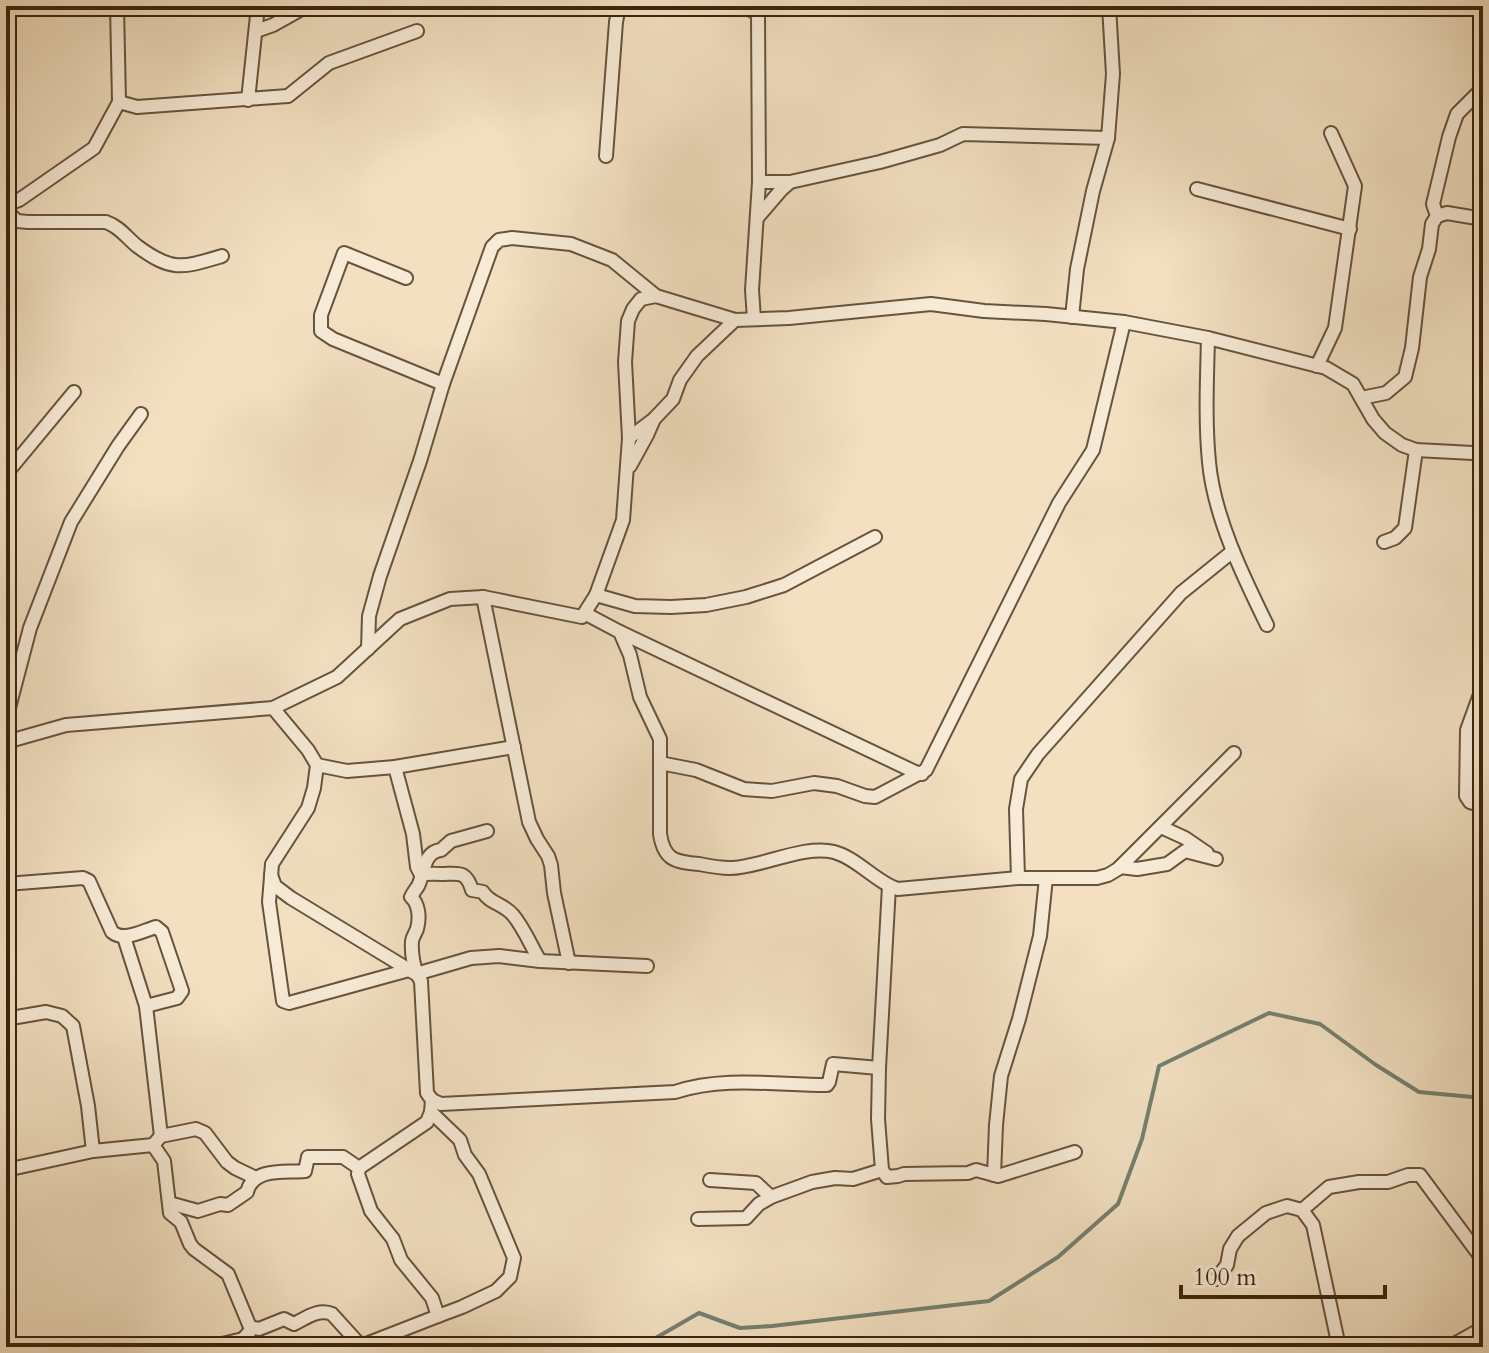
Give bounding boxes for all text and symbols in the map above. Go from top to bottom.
scale bar [1181,1249,1385,1299]
text: 100 m [1193,1261,1257,1294]

